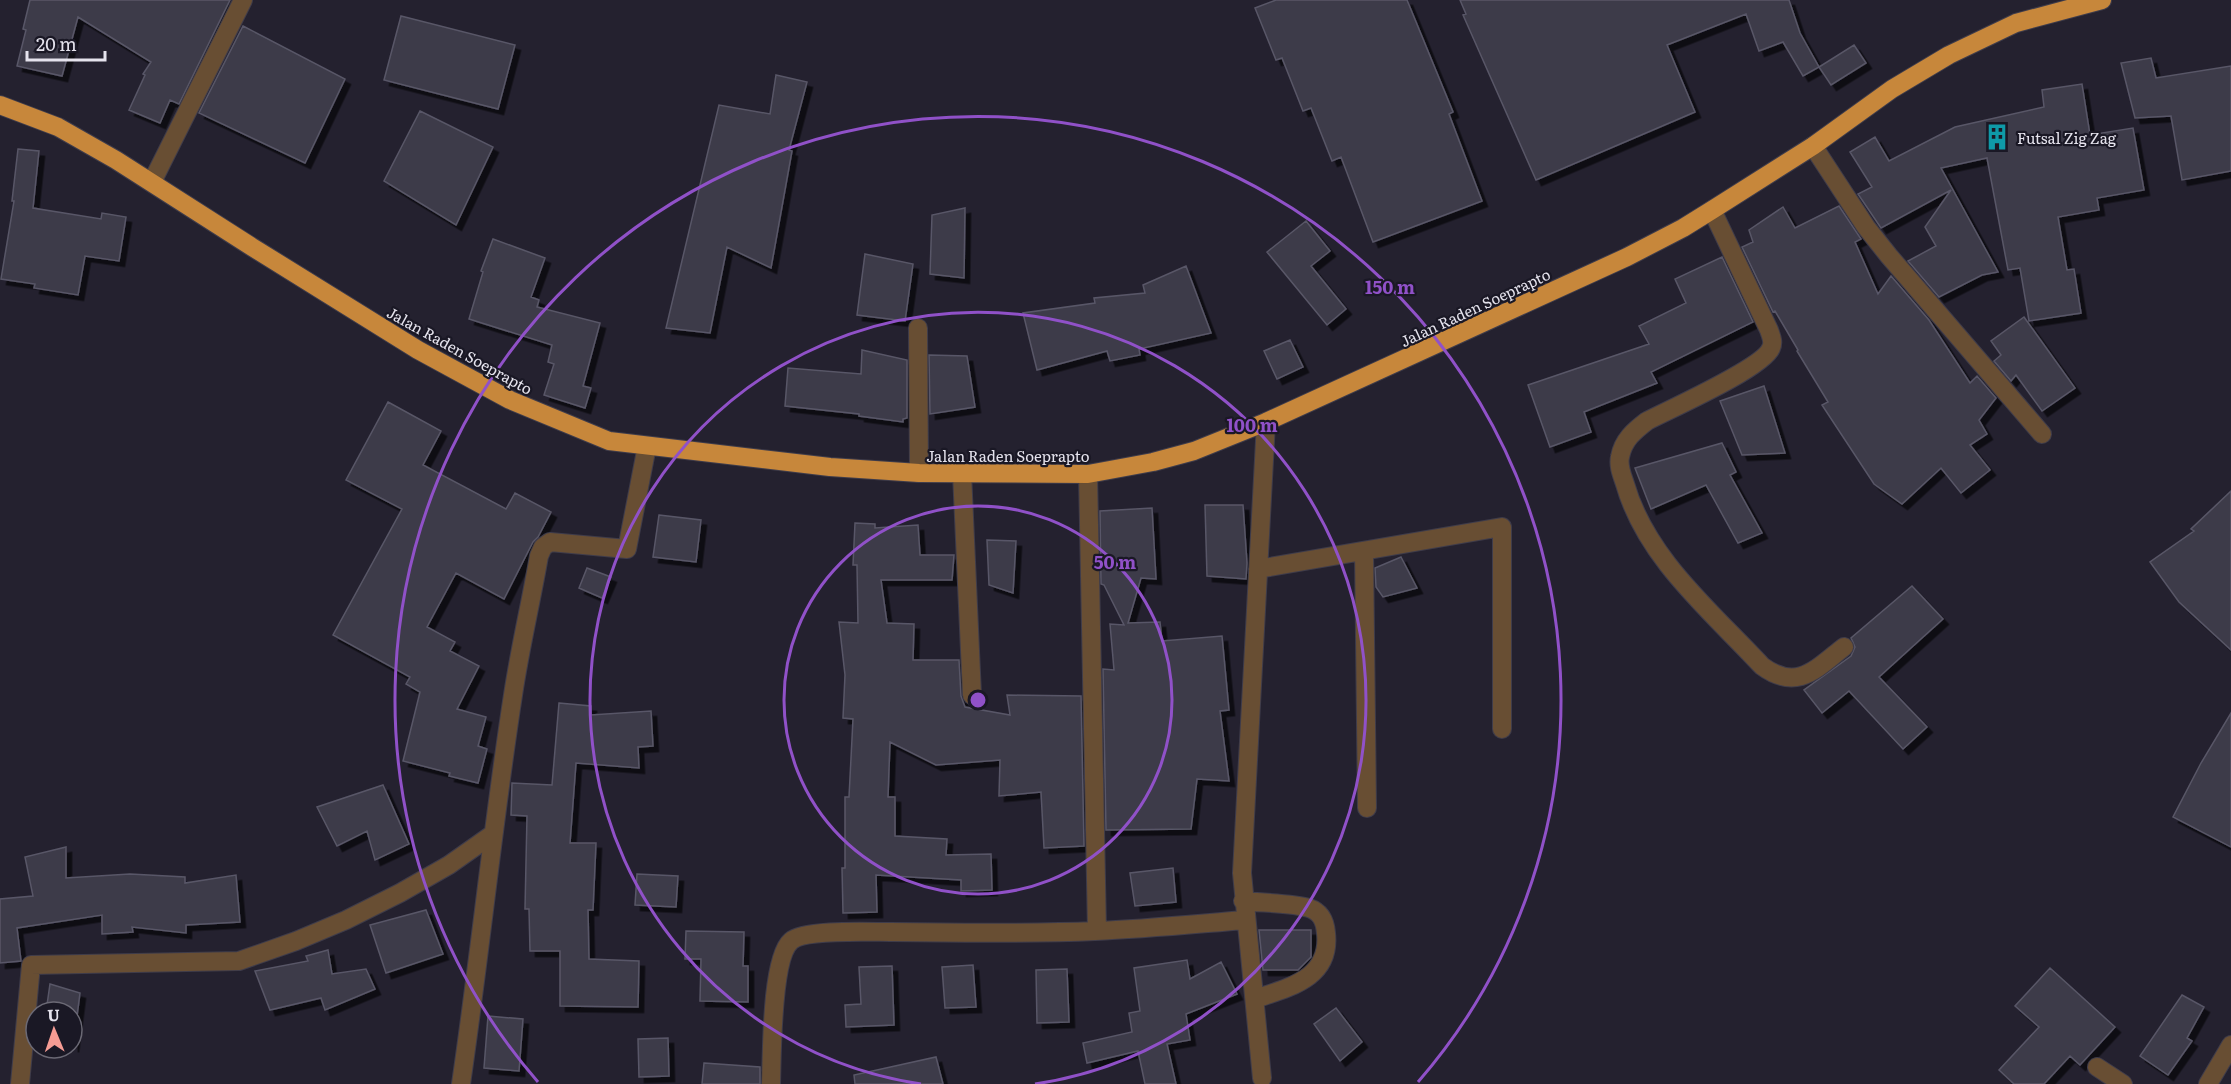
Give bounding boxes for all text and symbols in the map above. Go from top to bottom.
scale bar [27,24,105,62]
text: 20 m [36,30,77,57]
building icon: Futsal Zig Zag [1982,122,2012,152]
place label: Futsal Zig Zag [2017,126,2117,149]
street label: Jalan Raden Soeprapto [1396,262,1554,352]
text: 150 m [1365,273,1415,300]
street label: Jalan Raden Soeprapto [383,300,537,400]
text: 100 m [1226,411,1278,438]
street label: Jalan Raden Soeprapto [926,444,1090,467]
text: 50 m [1094,548,1136,575]
centre of rings [968,690,988,710]
north arrow [24,1000,84,1060]
text: U [47,1002,61,1026]

